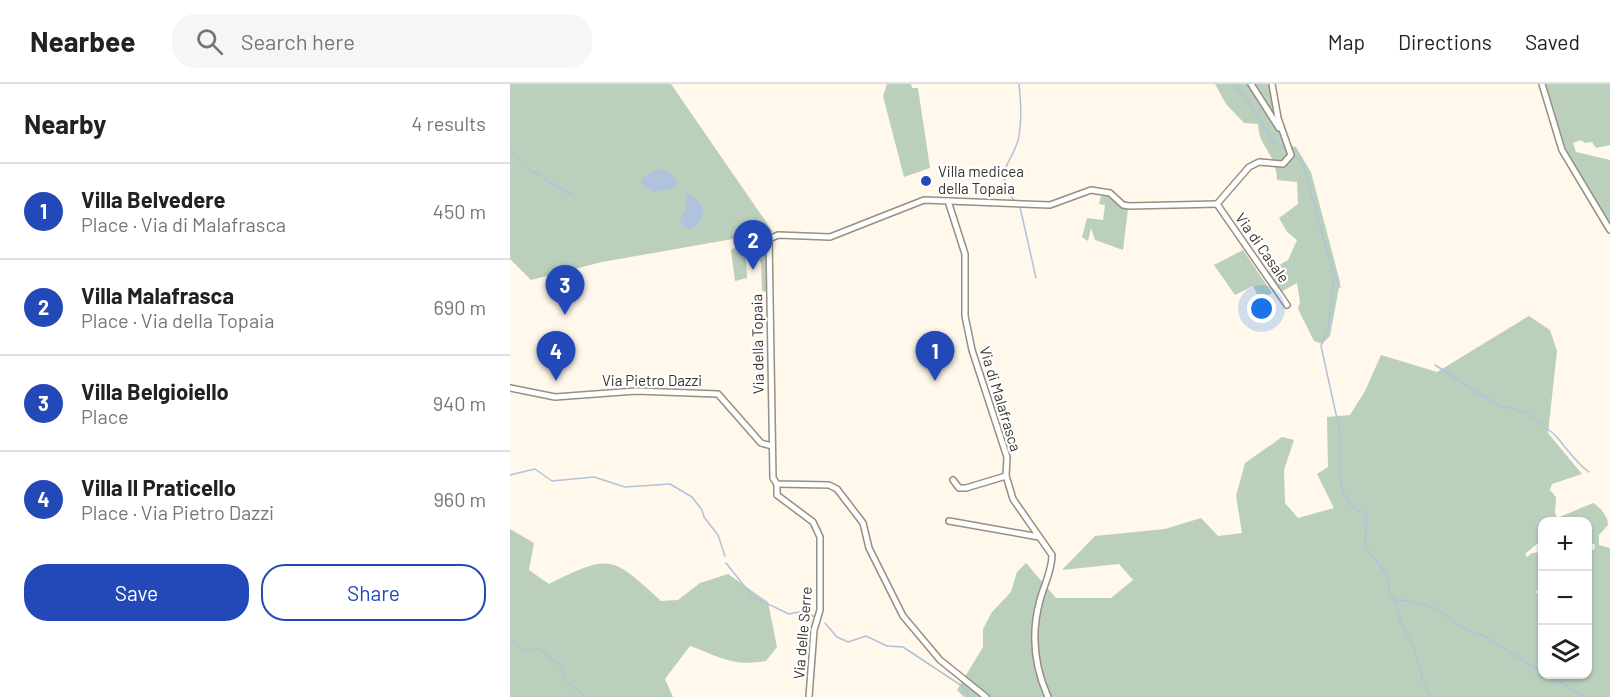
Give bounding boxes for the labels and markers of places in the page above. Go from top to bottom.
place label: Villa medicea della Topaia [938,162,1024,197]
marker: Villa medicea della Topaia [919,174,933,188]
pin: 2 [734,220,772,270]
pin: 3 [546,266,584,315]
pin: 4 [536,332,576,381]
pin: 1 [916,332,954,381]

